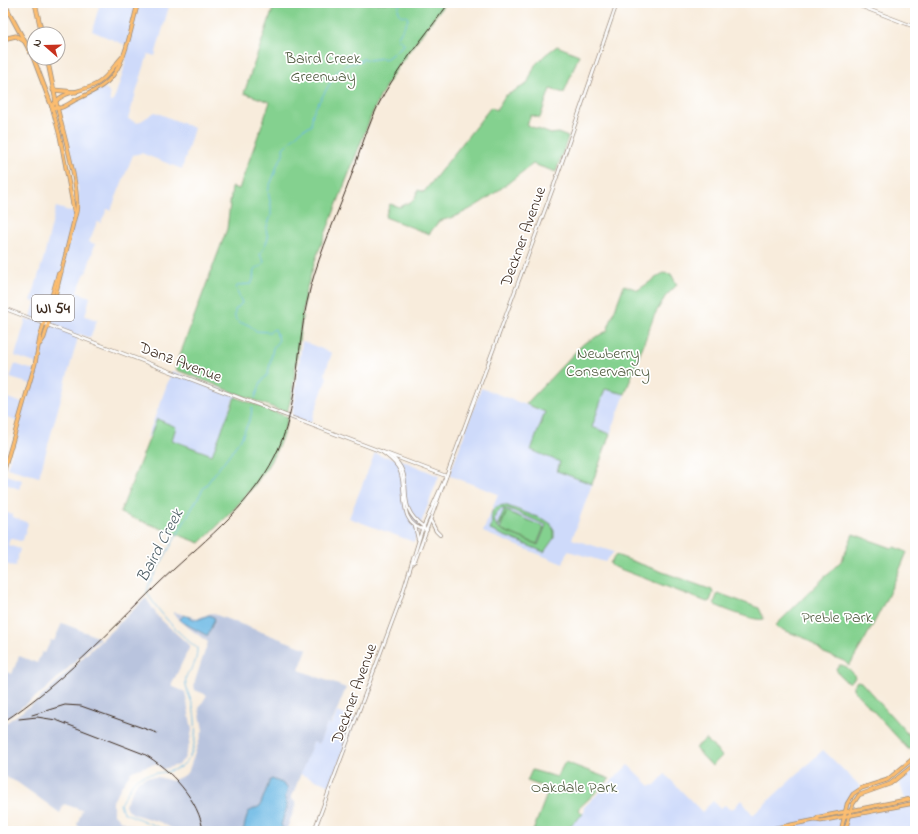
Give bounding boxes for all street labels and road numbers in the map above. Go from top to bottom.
street label: Deckner Avenue [494,183,553,291]
road number: WI 54 [32,295,74,321]
street label: Danz Avenue [135,336,226,390]
street label: Deckner Avenue [325,640,384,748]

